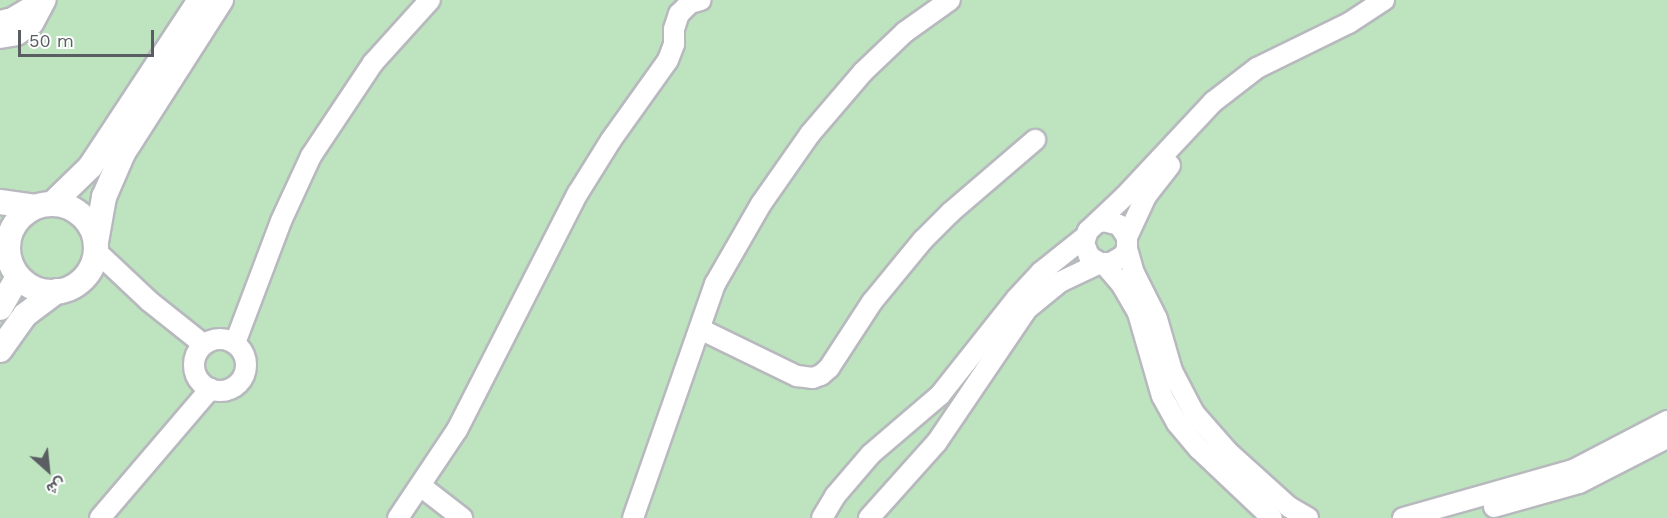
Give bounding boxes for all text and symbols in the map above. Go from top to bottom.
scale bar [21,18,158,56]
text: 50 m [29,30,74,51]
north arrow [18,440,78,500]
text: ش [44,474,69,499]

